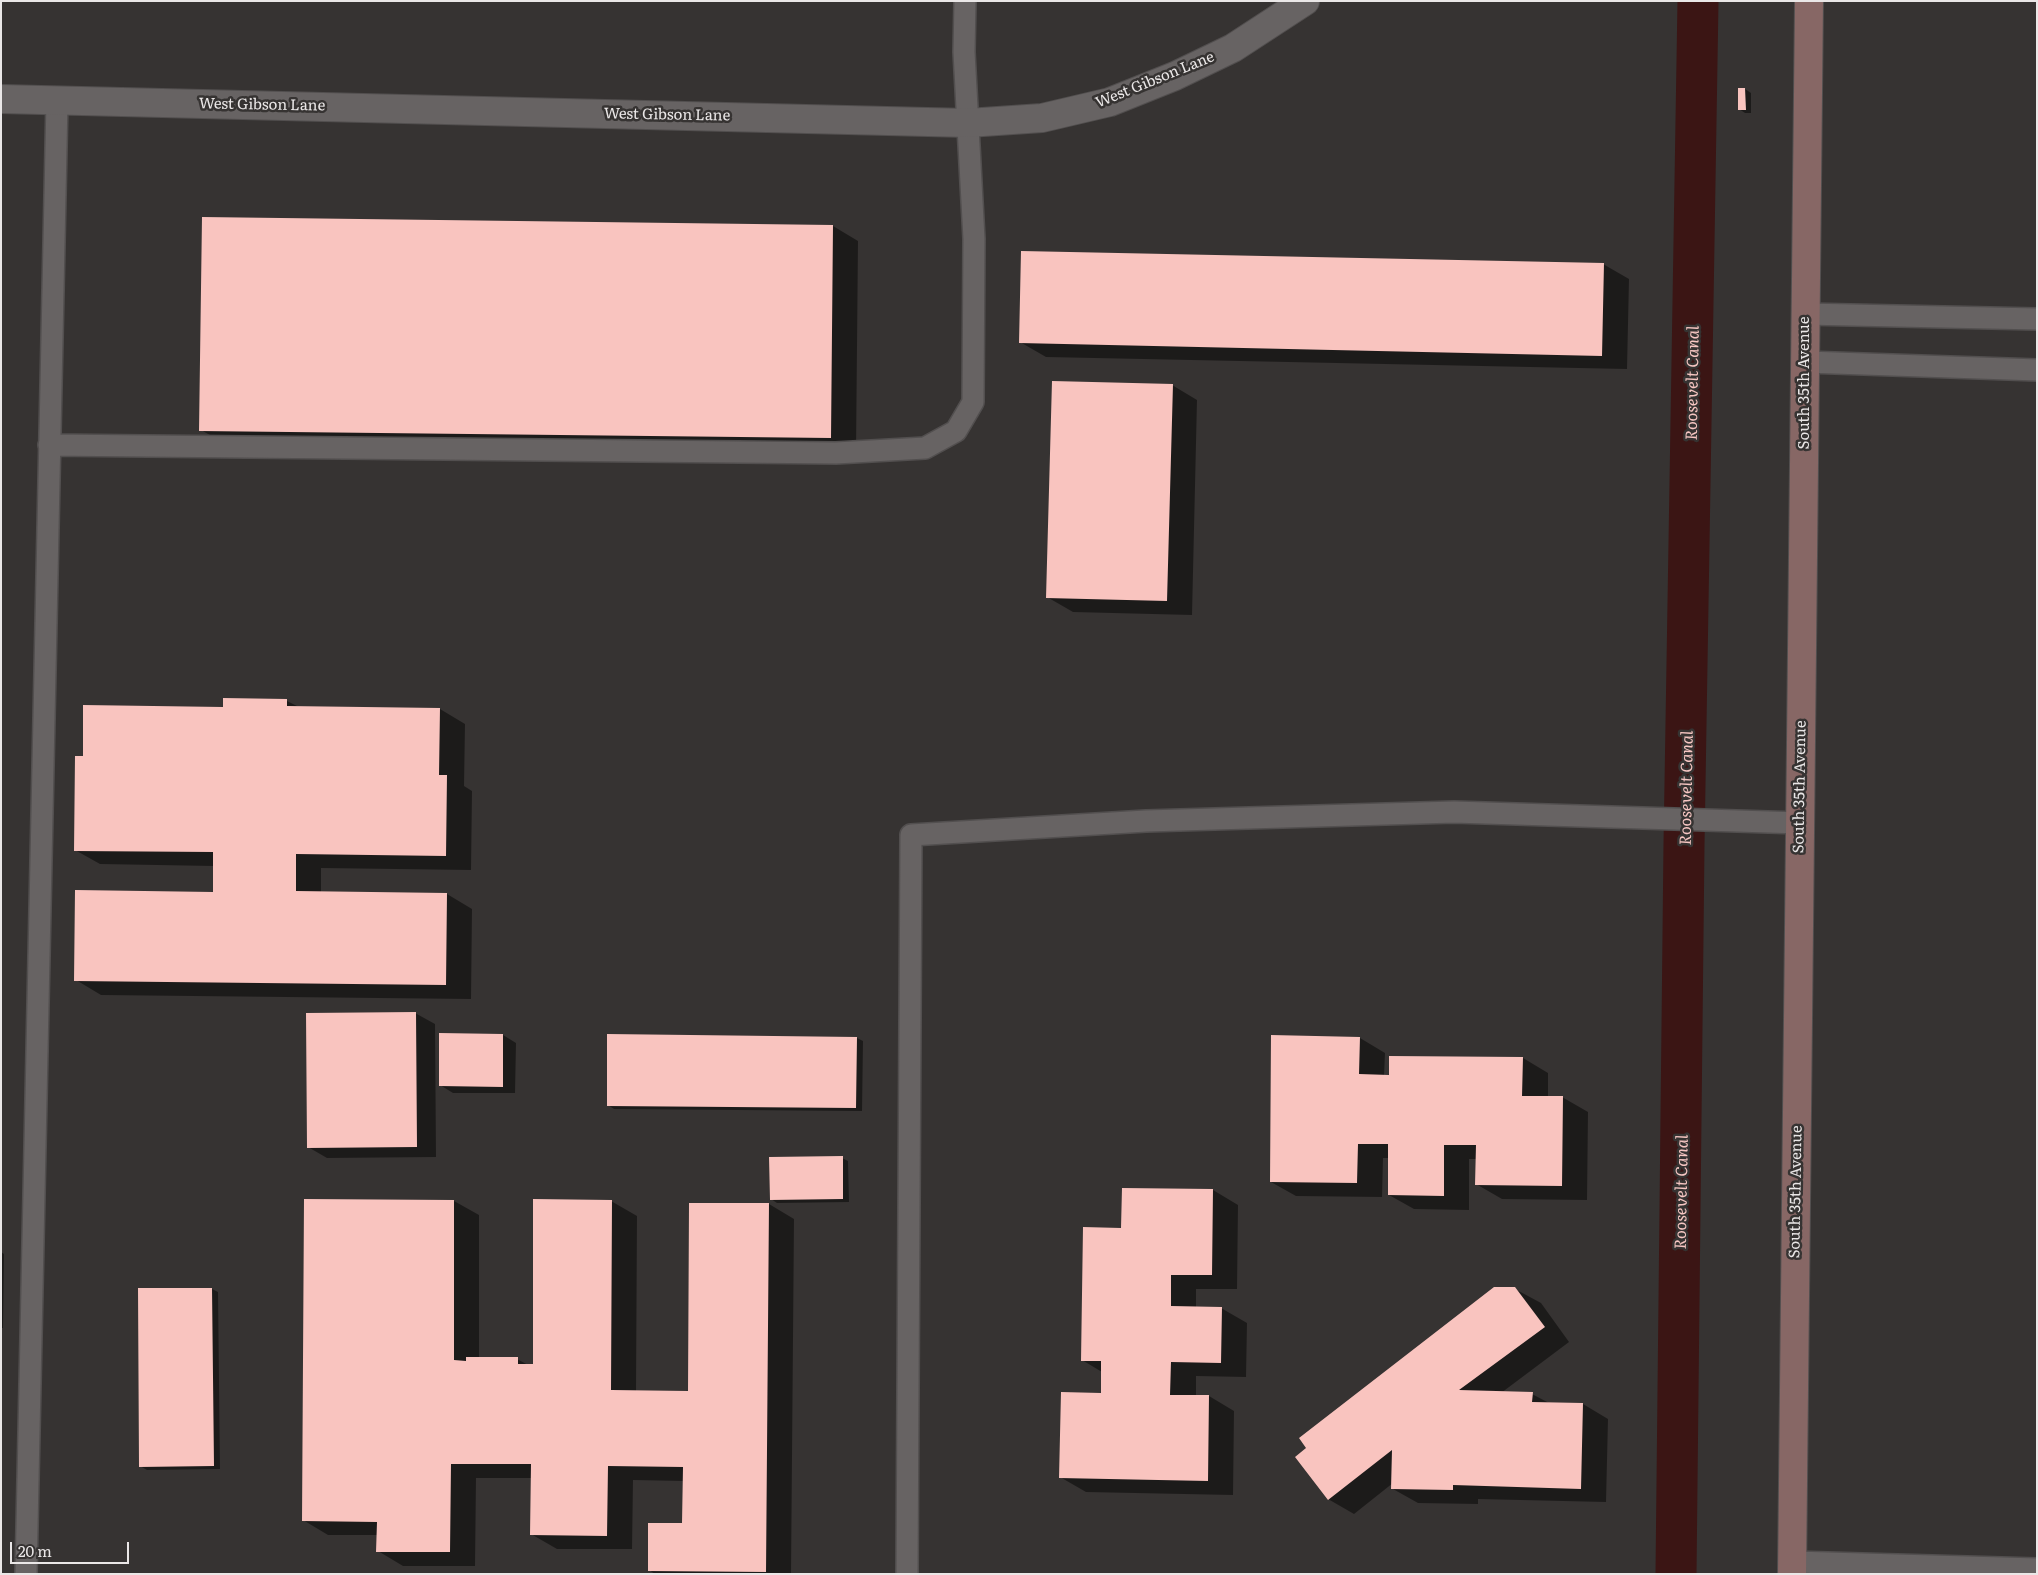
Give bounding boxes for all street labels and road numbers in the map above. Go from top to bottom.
street label: West Gibson Lane [1093,48,1217,112]
street label: West Gibson Lane [199,95,325,115]
street label: West Gibson Lane [604,105,730,125]
street label: South 35th Avenue [1796,316,1814,450]
street label: South 35th Avenue [1790,720,1810,854]
street label: South 35th Avenue [1786,1125,1806,1259]

